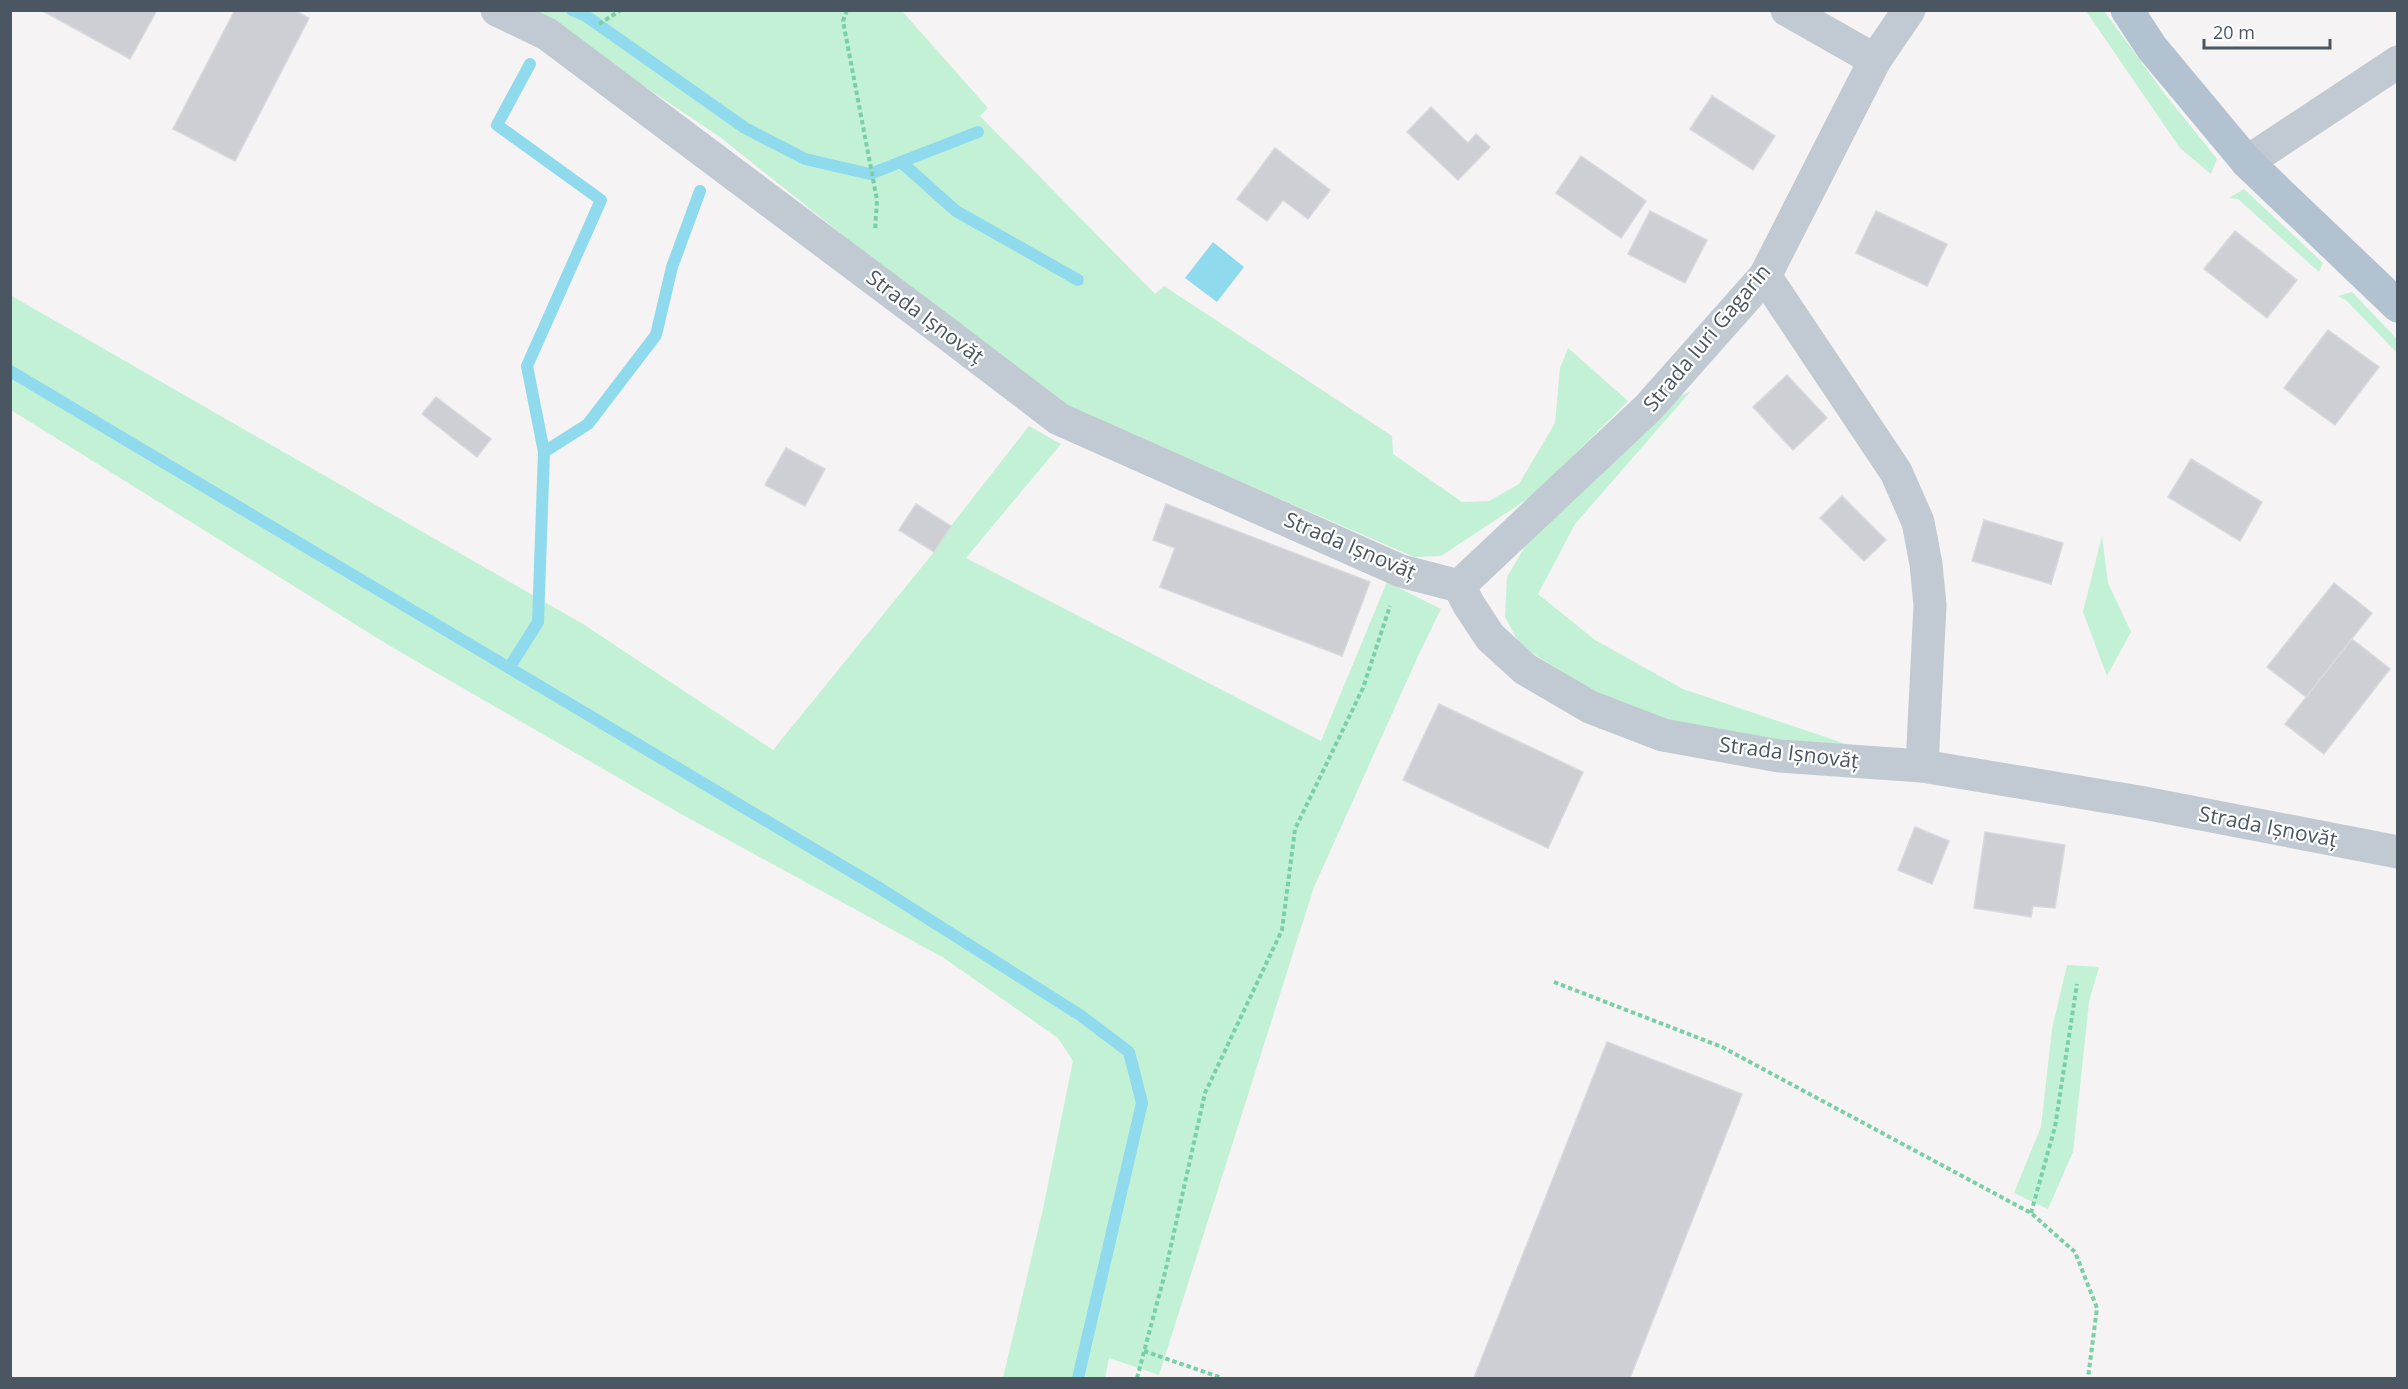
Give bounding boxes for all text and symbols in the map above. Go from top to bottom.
scale bar [2204,12,2330,50]
text: 20 m [2213,20,2255,44]
street label: Strada Iuri Gagarin [1636,258,1776,417]
street label: Strada Ișnovăț [861,263,990,370]
street label: Strada Ișnovăț [1280,505,1420,585]
street label: Strada Ișnovăț [1718,730,1860,774]
street label: Strada Ișnovăț [2197,799,2340,853]

